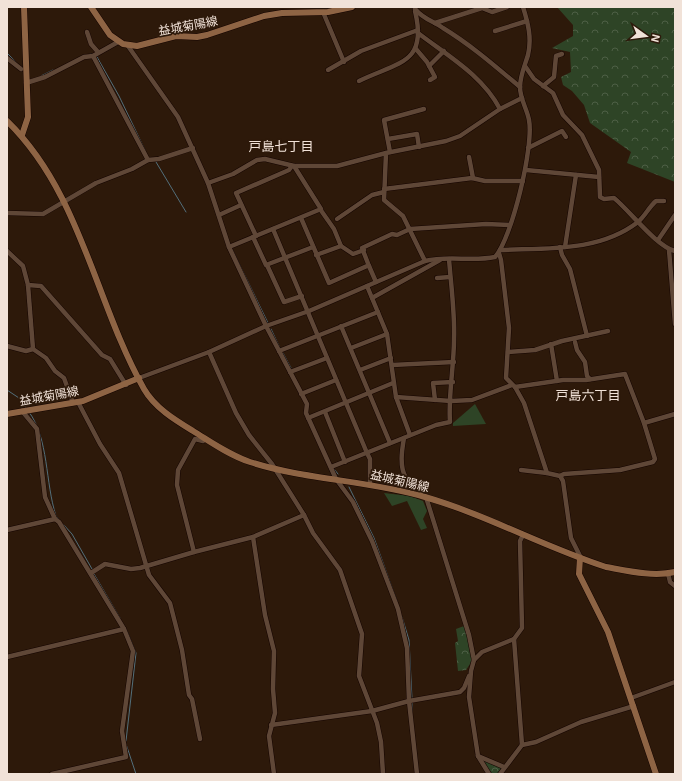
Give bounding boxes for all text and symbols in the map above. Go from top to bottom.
street label: 益城菊陽線 [157,13,219,37]
north arrow [626,16,666,56]
text: N [649,33,663,44]
district label: 戸島七丁目 [248,138,314,154]
street label: 益城菊陽線 [18,383,80,407]
district label: 戸島六丁目 [555,387,621,403]
street label: 益城菊陽線 [369,466,431,494]

